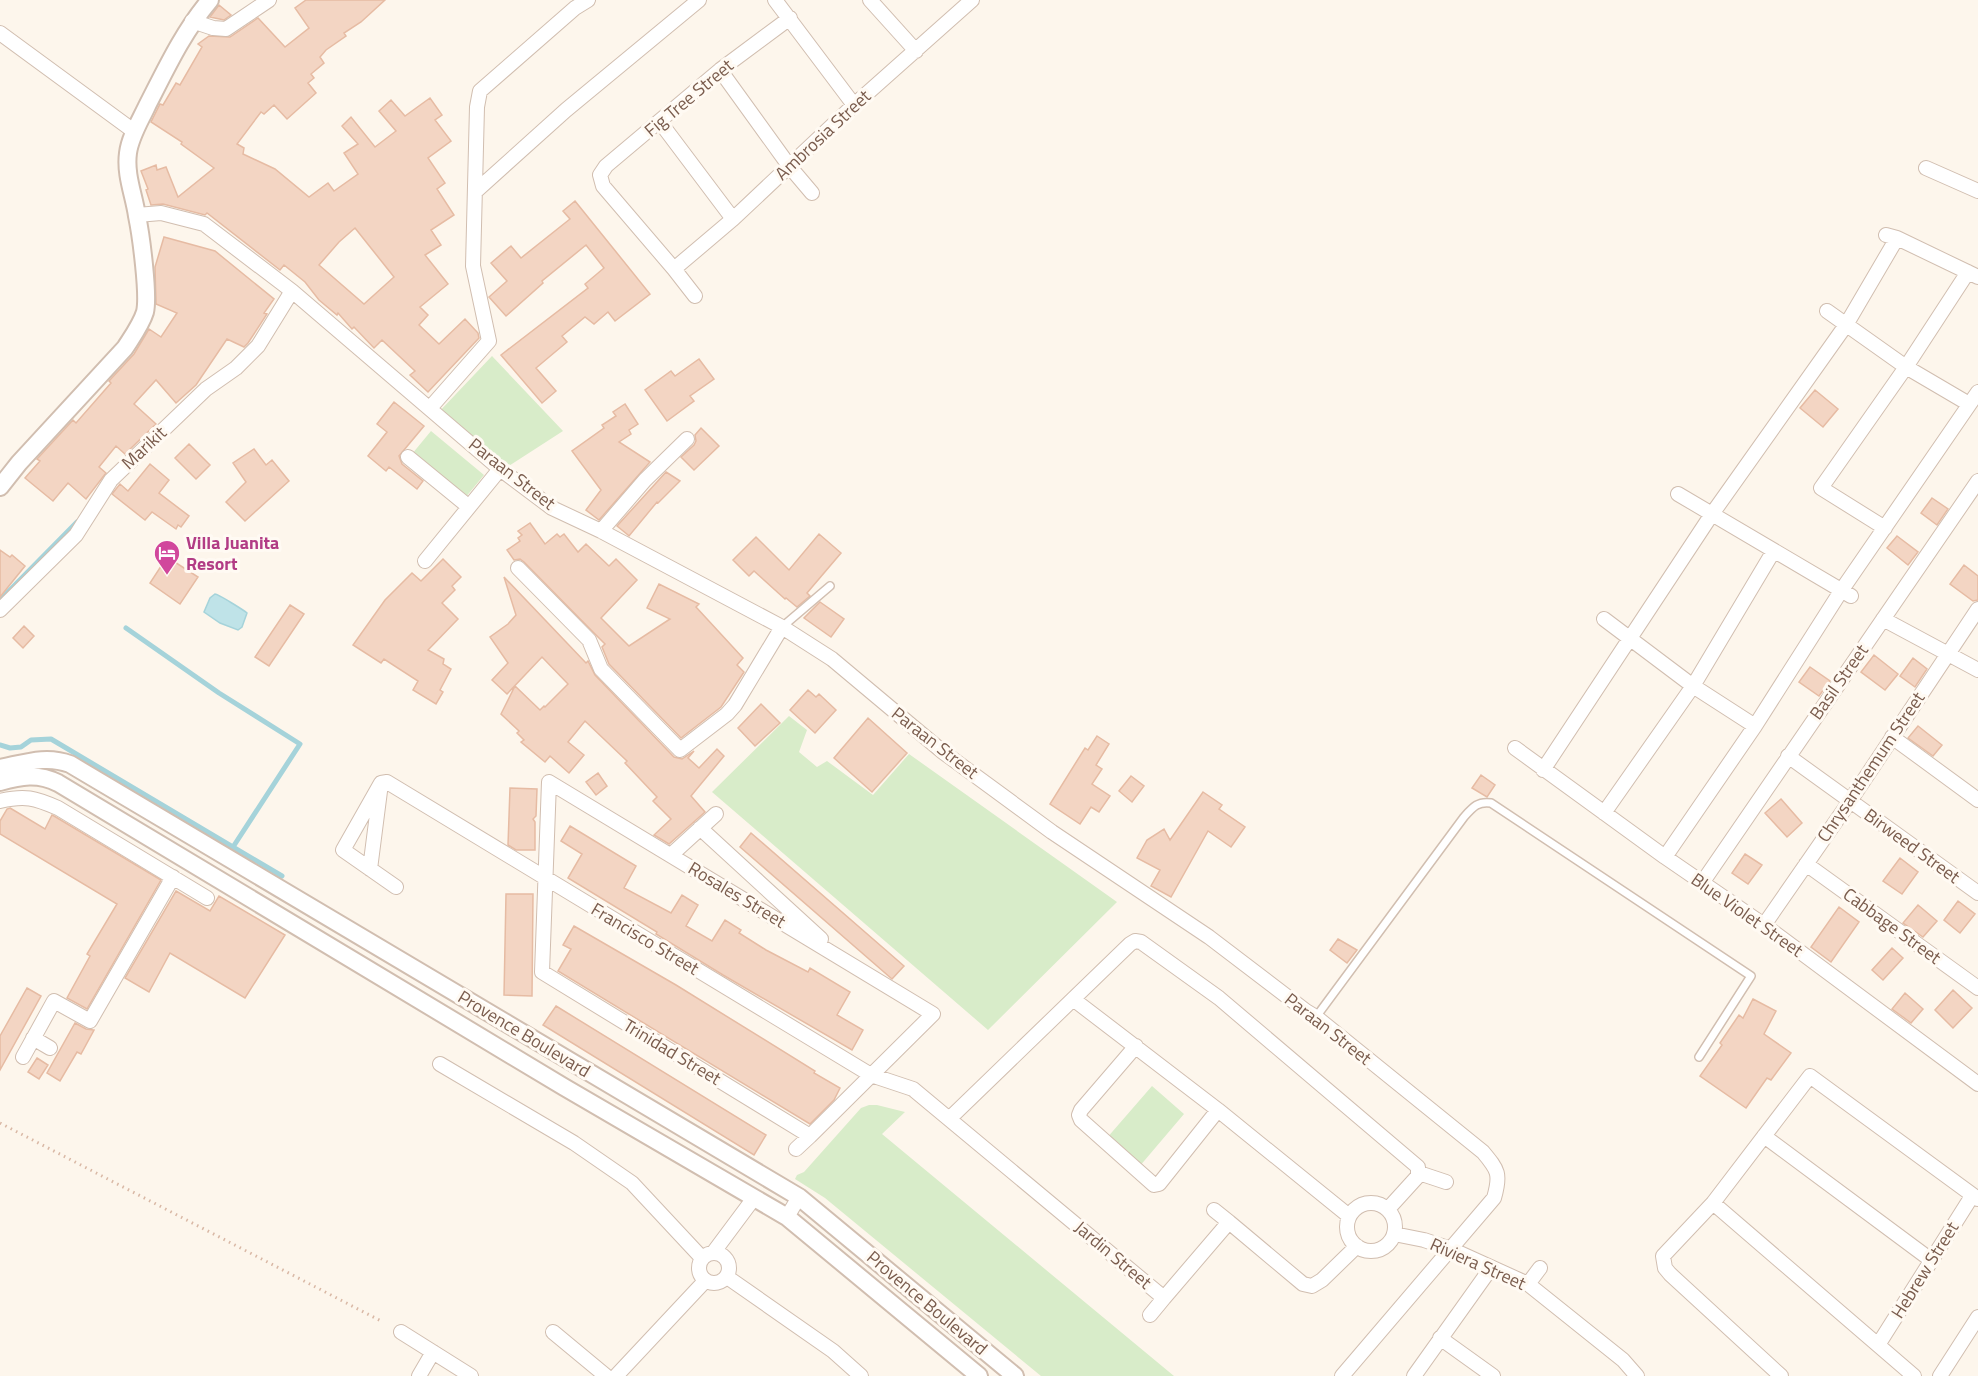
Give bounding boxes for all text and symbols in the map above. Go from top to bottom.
street label: Fig Tree Street [638,52,740,143]
street label: Ambrosia Street [769,83,877,186]
street label: Marikit [115,419,173,476]
street label: Paraan Street [463,431,562,517]
place label: Villa Juanita Resort [186,529,279,577]
hotel icon: Villa Juanita Resort [152,538,182,576]
street label: Basil Street [1803,638,1875,725]
street label: Chrysanthemum Street [1810,686,1931,847]
street label: Paraan Street [886,700,985,786]
street label: Birweed Street [1859,801,1966,890]
street label: Rosales Street [683,855,792,935]
street label: Blue Violet Street [1686,866,1810,964]
street label: Cabbage Street [1838,881,1947,971]
street label: Francisco Street [586,896,705,982]
street label: Provence Boulevard [453,983,596,1084]
street label: Paraan Street [1279,986,1378,1072]
street label: Trinidad Street [618,1012,727,1092]
street label: Jardin Street [1069,1214,1158,1296]
street label: Hebrew Street [1884,1215,1965,1323]
street label: Riviera Street [1426,1230,1531,1297]
street label: Provence Boulevard [861,1244,994,1361]

